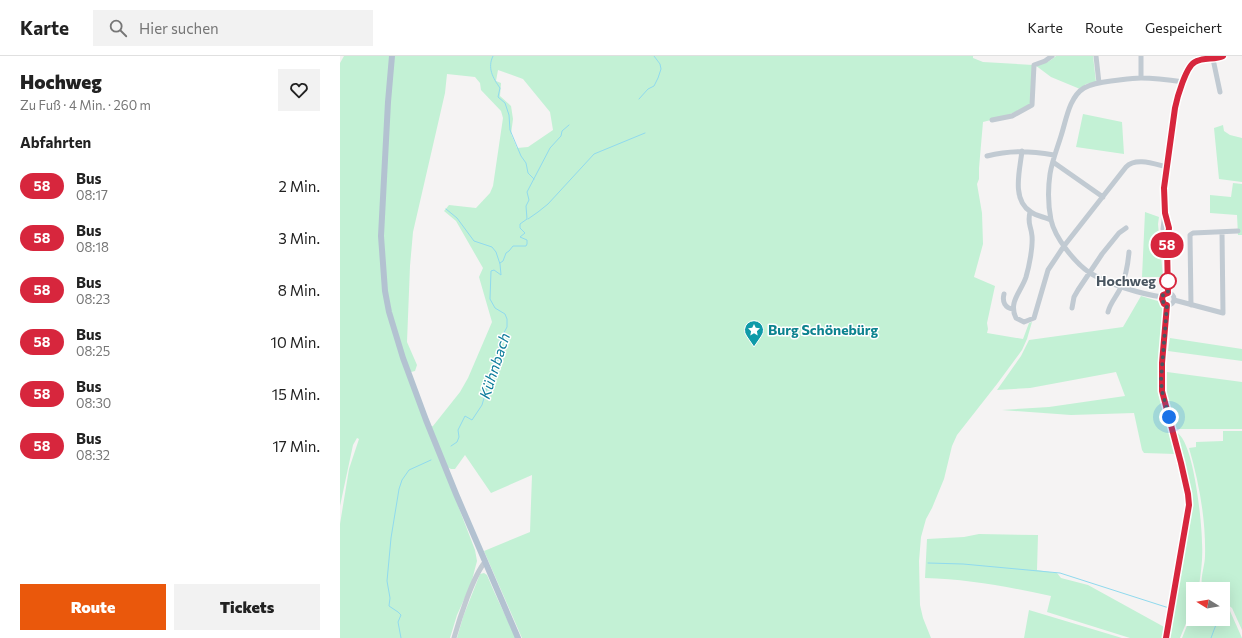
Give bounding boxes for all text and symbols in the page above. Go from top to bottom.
search box [93,10,373,46]
text: Karte [20,16,69,39]
icon: search [107,17,129,39]
text: Hier suchen [139,19,219,37]
text: Karte [1028,19,1063,36]
text: Route [1085,19,1123,36]
text: Gespeichert [1145,19,1222,36]
button: heart [278,69,320,111]
text: Hochweg [20,70,102,93]
text: Zu Fuß · 4 Min. · 260 m [20,97,151,113]
text: Abfahrten [20,133,91,151]
text: Bus [76,169,101,187]
text: 58 [34,177,50,194]
text: 2 Min. [278,177,320,195]
text: 08:17 [76,187,108,203]
text: Bus [76,221,101,239]
text: 58 [34,229,50,246]
text: 3 Min. [278,229,320,247]
line badge: 58 [1149,232,1185,258]
text: 58 [1159,236,1175,253]
text: 08:18 [76,239,109,255]
place label: Hochweg [1096,272,1156,289]
marker: Hochweg [1159,272,1177,290]
text: Bus [76,273,101,291]
text: 58 [34,281,50,298]
text: 8 Min. [278,281,320,299]
text: 08:23 [76,291,110,307]
place icon: Burg Schönebürg [743,319,765,347]
place label: Burg Schönebürg [768,321,879,338]
text: Bus [76,325,101,343]
water label: Kühnbach [475,330,513,401]
text: 58 [34,333,50,350]
text: 10 Min. [271,333,320,351]
text: 08:25 [76,343,110,359]
text: Bus [76,377,101,395]
text: 58 [34,385,50,402]
text: 15 Min. [272,385,320,403]
text: 08:30 [76,395,111,411]
your location [1159,407,1179,427]
text: Bus [76,429,101,447]
text: 58 [34,437,50,454]
text: 17 Min. [272,437,320,455]
text: 08:32 [76,447,110,463]
north arrow [1186,582,1230,626]
map controls [1186,582,1230,626]
button: Route [20,584,166,630]
button: Tickets [174,584,320,630]

